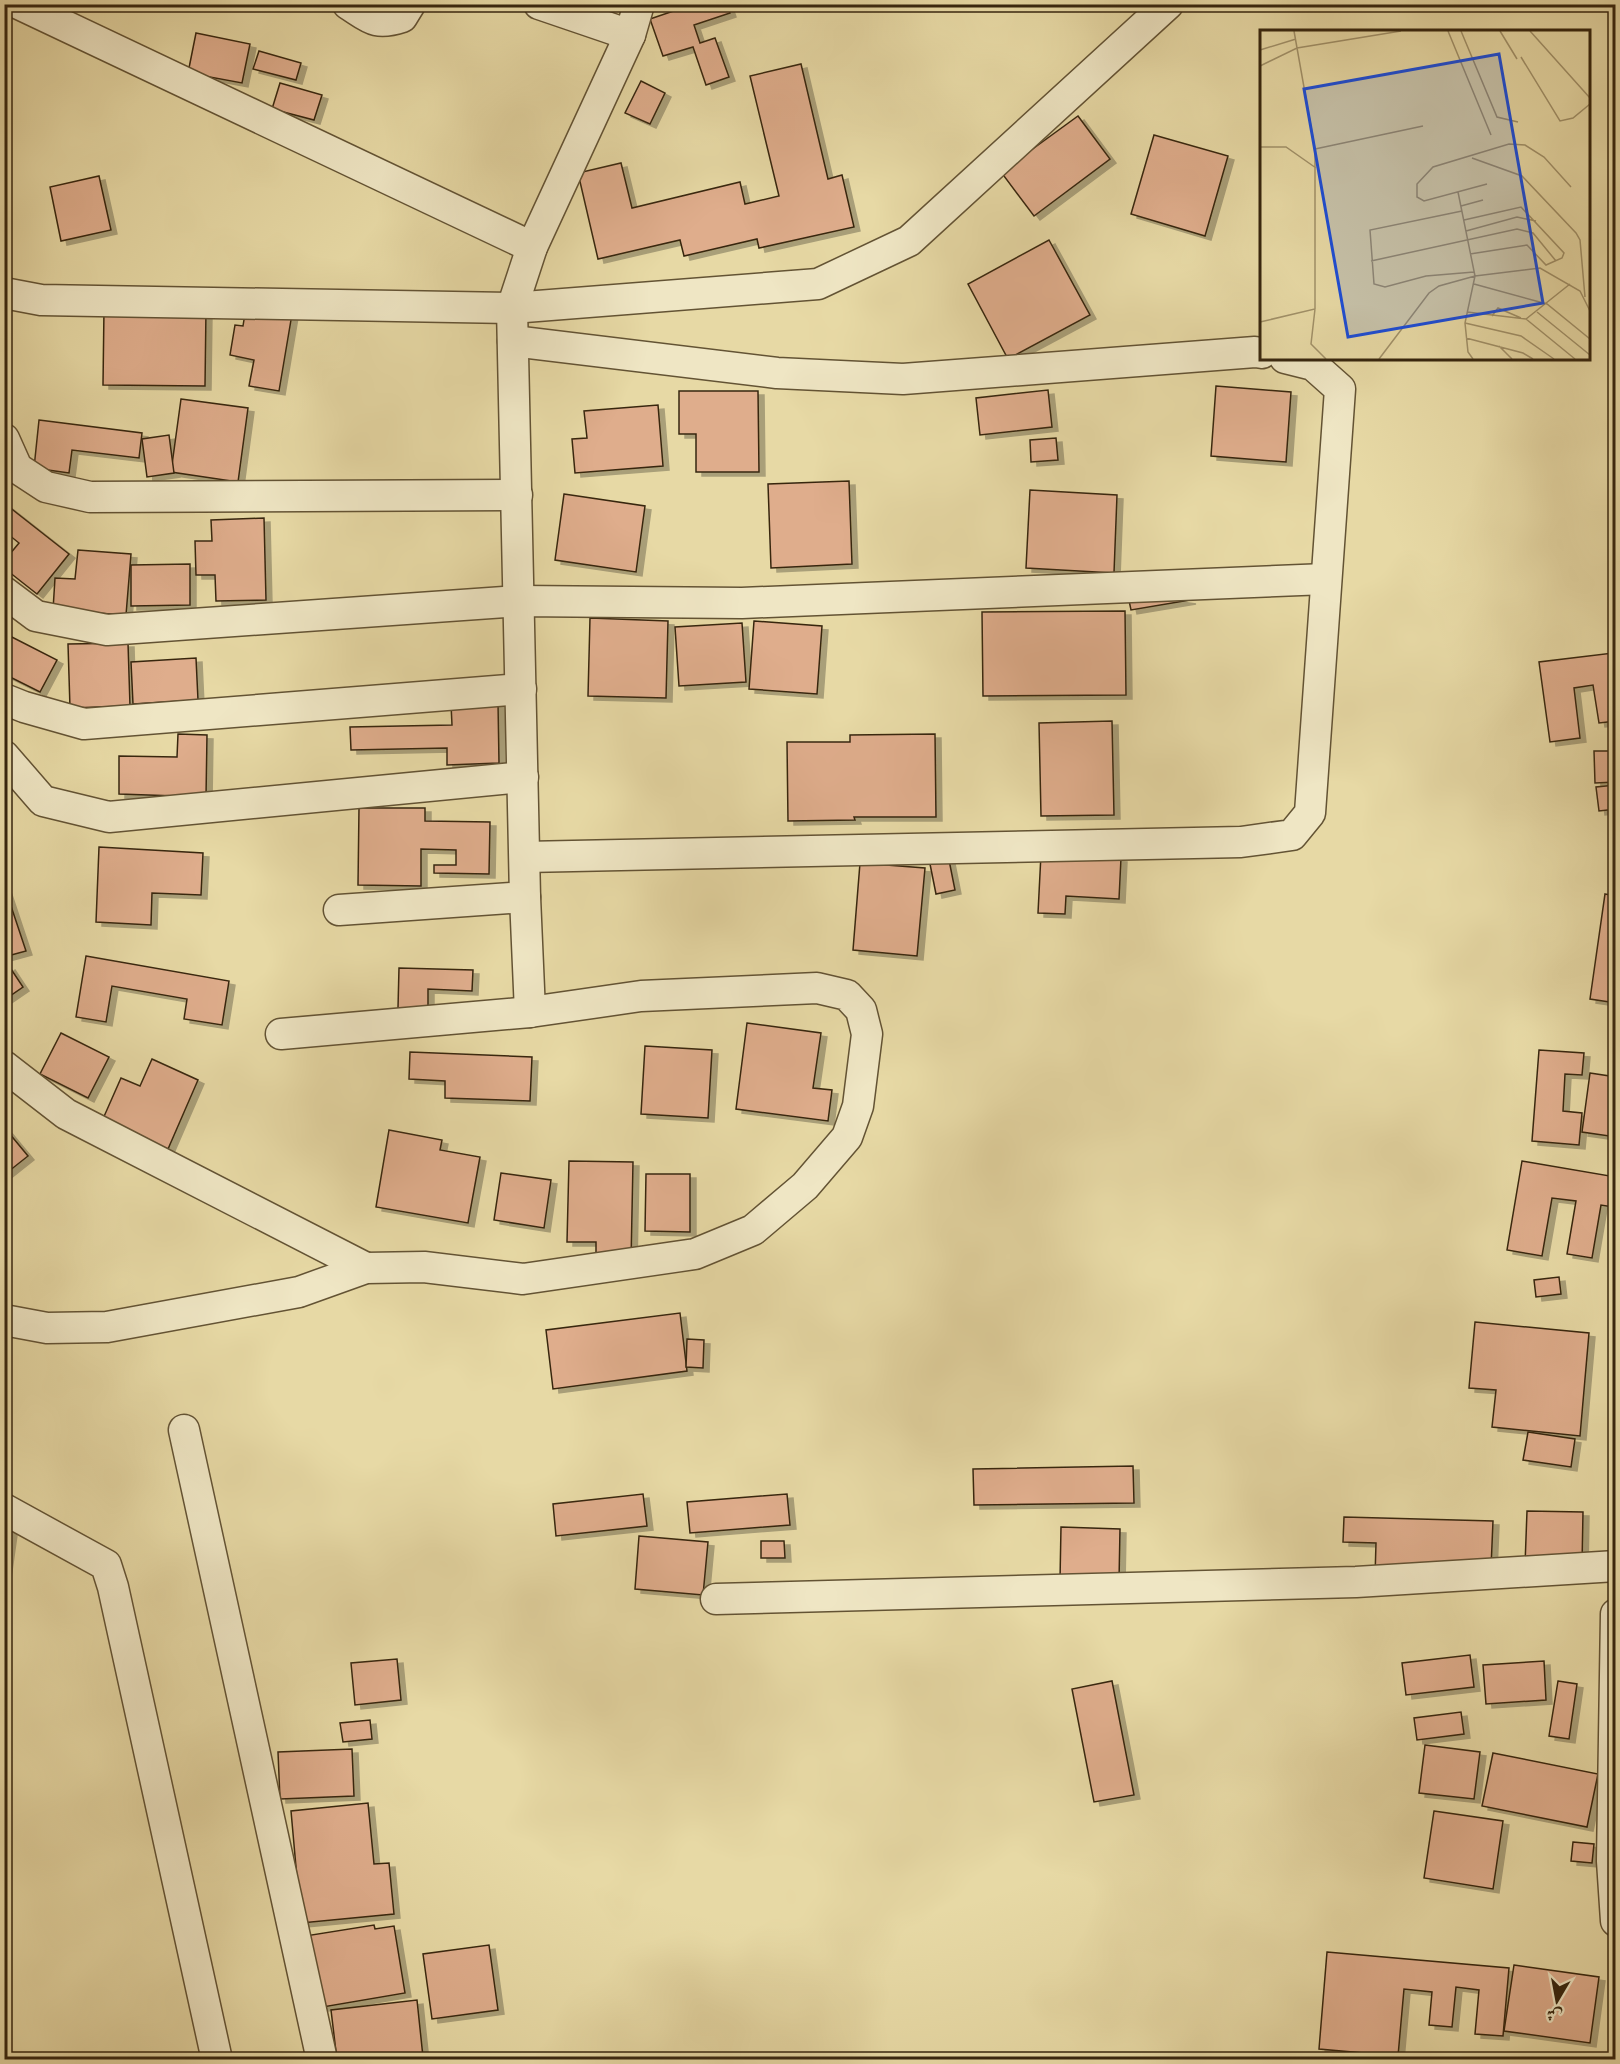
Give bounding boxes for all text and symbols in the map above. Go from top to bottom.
inset map [1260,30,1590,360]
north arrow [1527,1971,1587,2031]
text: ش [1545,2003,1564,2027]

